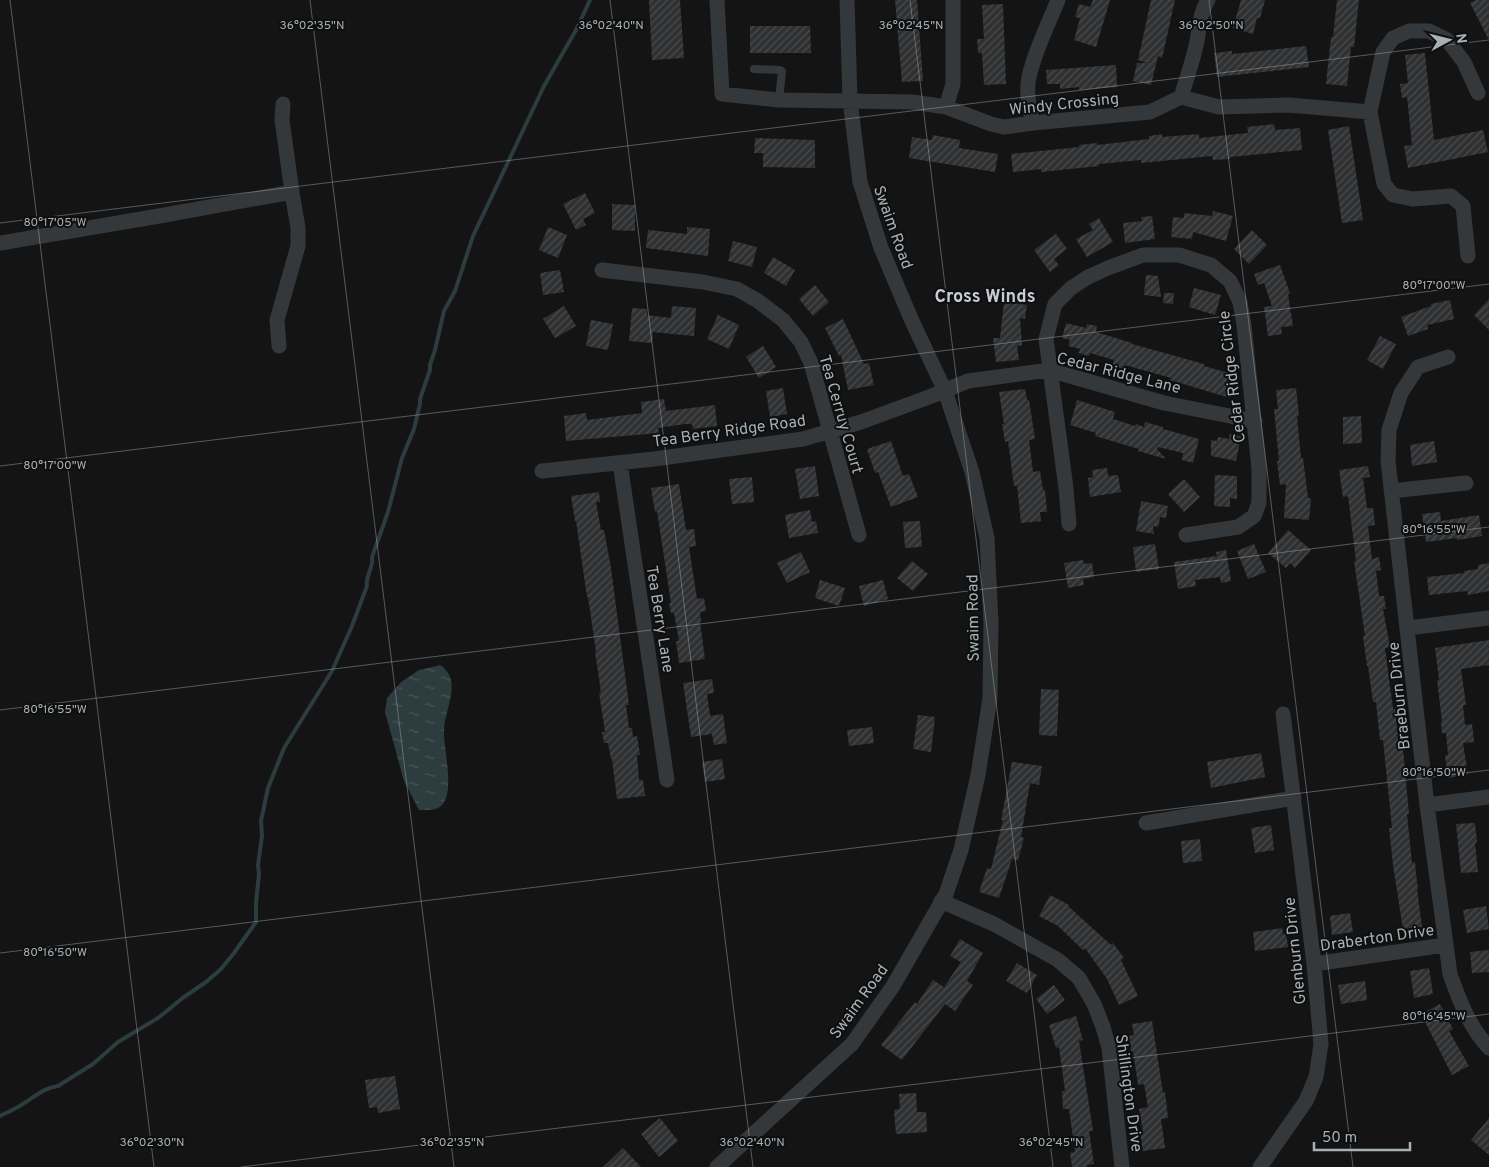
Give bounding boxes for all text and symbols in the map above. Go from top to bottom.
north arrow [1424,15,1474,65]
text: 36°02'35"N [280,18,344,34]
text: 36°02'40"N [578,18,644,34]
text: 36°02'45"N [878,18,944,34]
text: 36°02'50"N [1178,18,1244,34]
text: N [1451,33,1469,45]
street label: Windy Crossing [1008,89,1120,121]
street label: Swaim Road [868,183,916,272]
text: 80°17'05"W [23,215,87,231]
text: 80°17'00"W [1402,278,1466,294]
district label: Cross Winds [934,286,1036,309]
street label: Cedar Ridge Circle [1215,310,1251,444]
street label: Cedar Ridge Lane [1054,349,1183,399]
street label: Tea Cerruy Court [814,353,867,476]
street label: Tea Berry Ridge Road [651,411,807,453]
text: 80°17'00"W [23,458,87,474]
text: 80°16'55"W [1402,522,1466,538]
street label: Tea Berry Lane [641,564,677,674]
street label: Swaim Road [963,574,985,662]
street label: Braeburn Drive [1384,641,1416,751]
text: 80°16'55"W [23,702,87,718]
text: 80°16'50"W [1402,765,1466,781]
street label: Glenburn Drive [1280,896,1312,1005]
street label: Draberton Drive [1319,921,1436,957]
text: 80°16'50"W [23,945,87,961]
street label: Swaim Road [826,961,893,1043]
text: 80°16'45"W [1402,1009,1466,1025]
street label: Shillington Drive [1110,1033,1146,1153]
scale bar [1314,1120,1410,1152]
text: 50 m [1322,1129,1357,1148]
text: 36°02'30"N [119,1135,185,1151]
text: 36°02'35"N [420,1135,484,1151]
text: 36°02'40"N [719,1135,785,1151]
text: 36°02'45"N [1018,1135,1084,1151]

